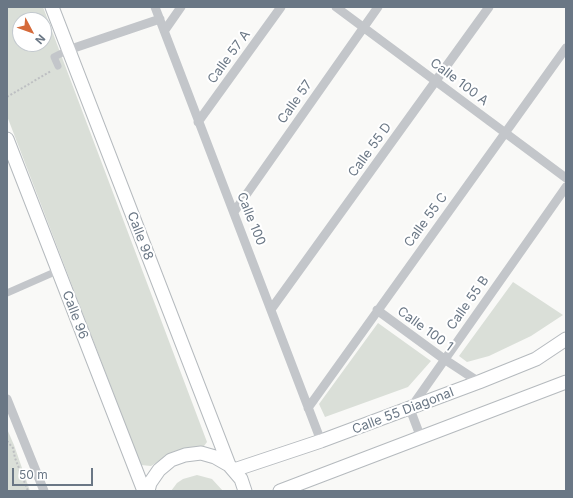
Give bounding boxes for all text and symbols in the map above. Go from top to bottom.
north arrow [12,12,52,52]
street label: Calle 57 A [204,27,254,87]
text: N [32,31,48,47]
street label: Calle 100 A [427,55,491,109]
street label: Calle 57 [274,77,316,127]
street label: Calle 55 D [345,120,395,180]
street label: Calle 100 [233,190,269,248]
street label: Calle 55 C [401,190,451,250]
street label: Calle 98 [124,210,156,262]
street label: Calle 55 B [444,273,492,333]
street label: Calle 96 [59,289,91,341]
street label: Calle 100 1 [394,304,456,354]
street label: Calle 55 Diagonal [350,384,456,438]
scale bar [14,460,95,486]
text: 50 m [19,467,48,482]

